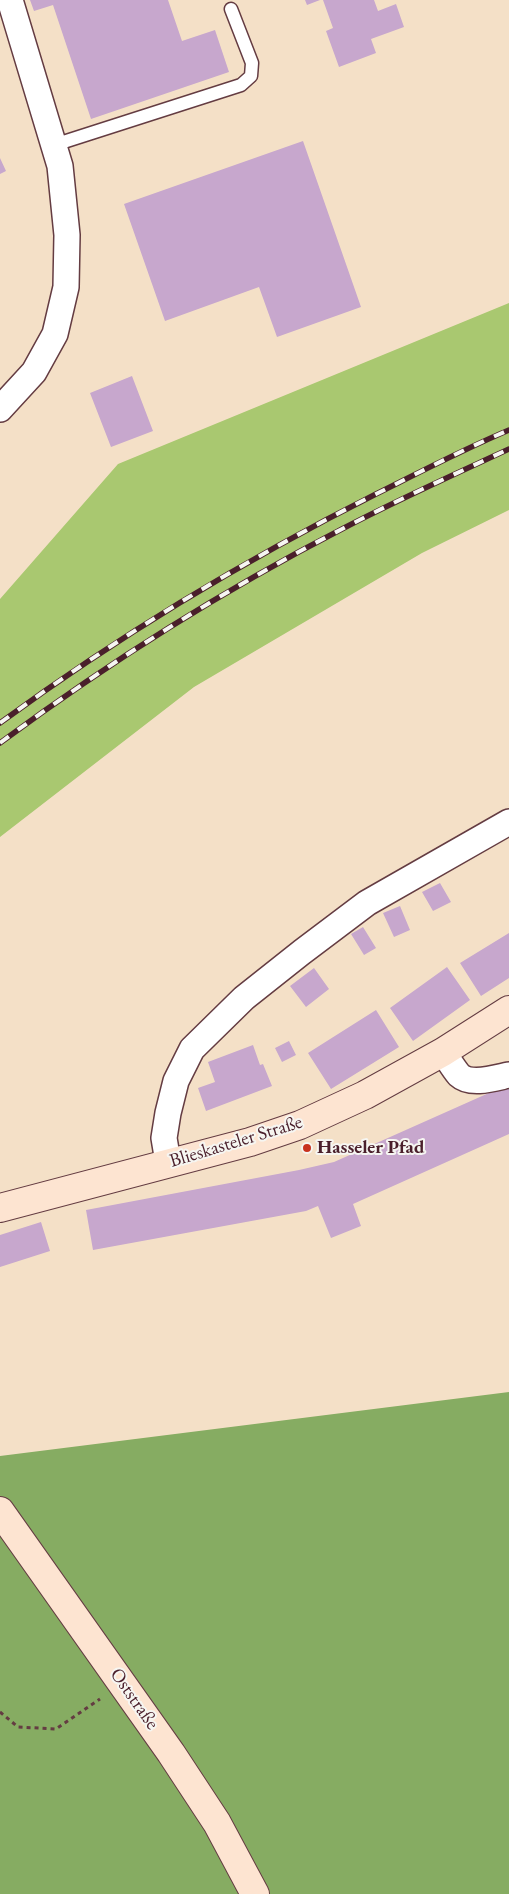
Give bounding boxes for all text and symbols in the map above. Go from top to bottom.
street label: Blieskasteler Straße [167,1111,305,1173]
place label: Hasseler Pfad [317,1137,424,1159]
marker: Hasseler Pfad [301,1142,313,1154]
street label: Oststraße [105,1664,163,1734]

